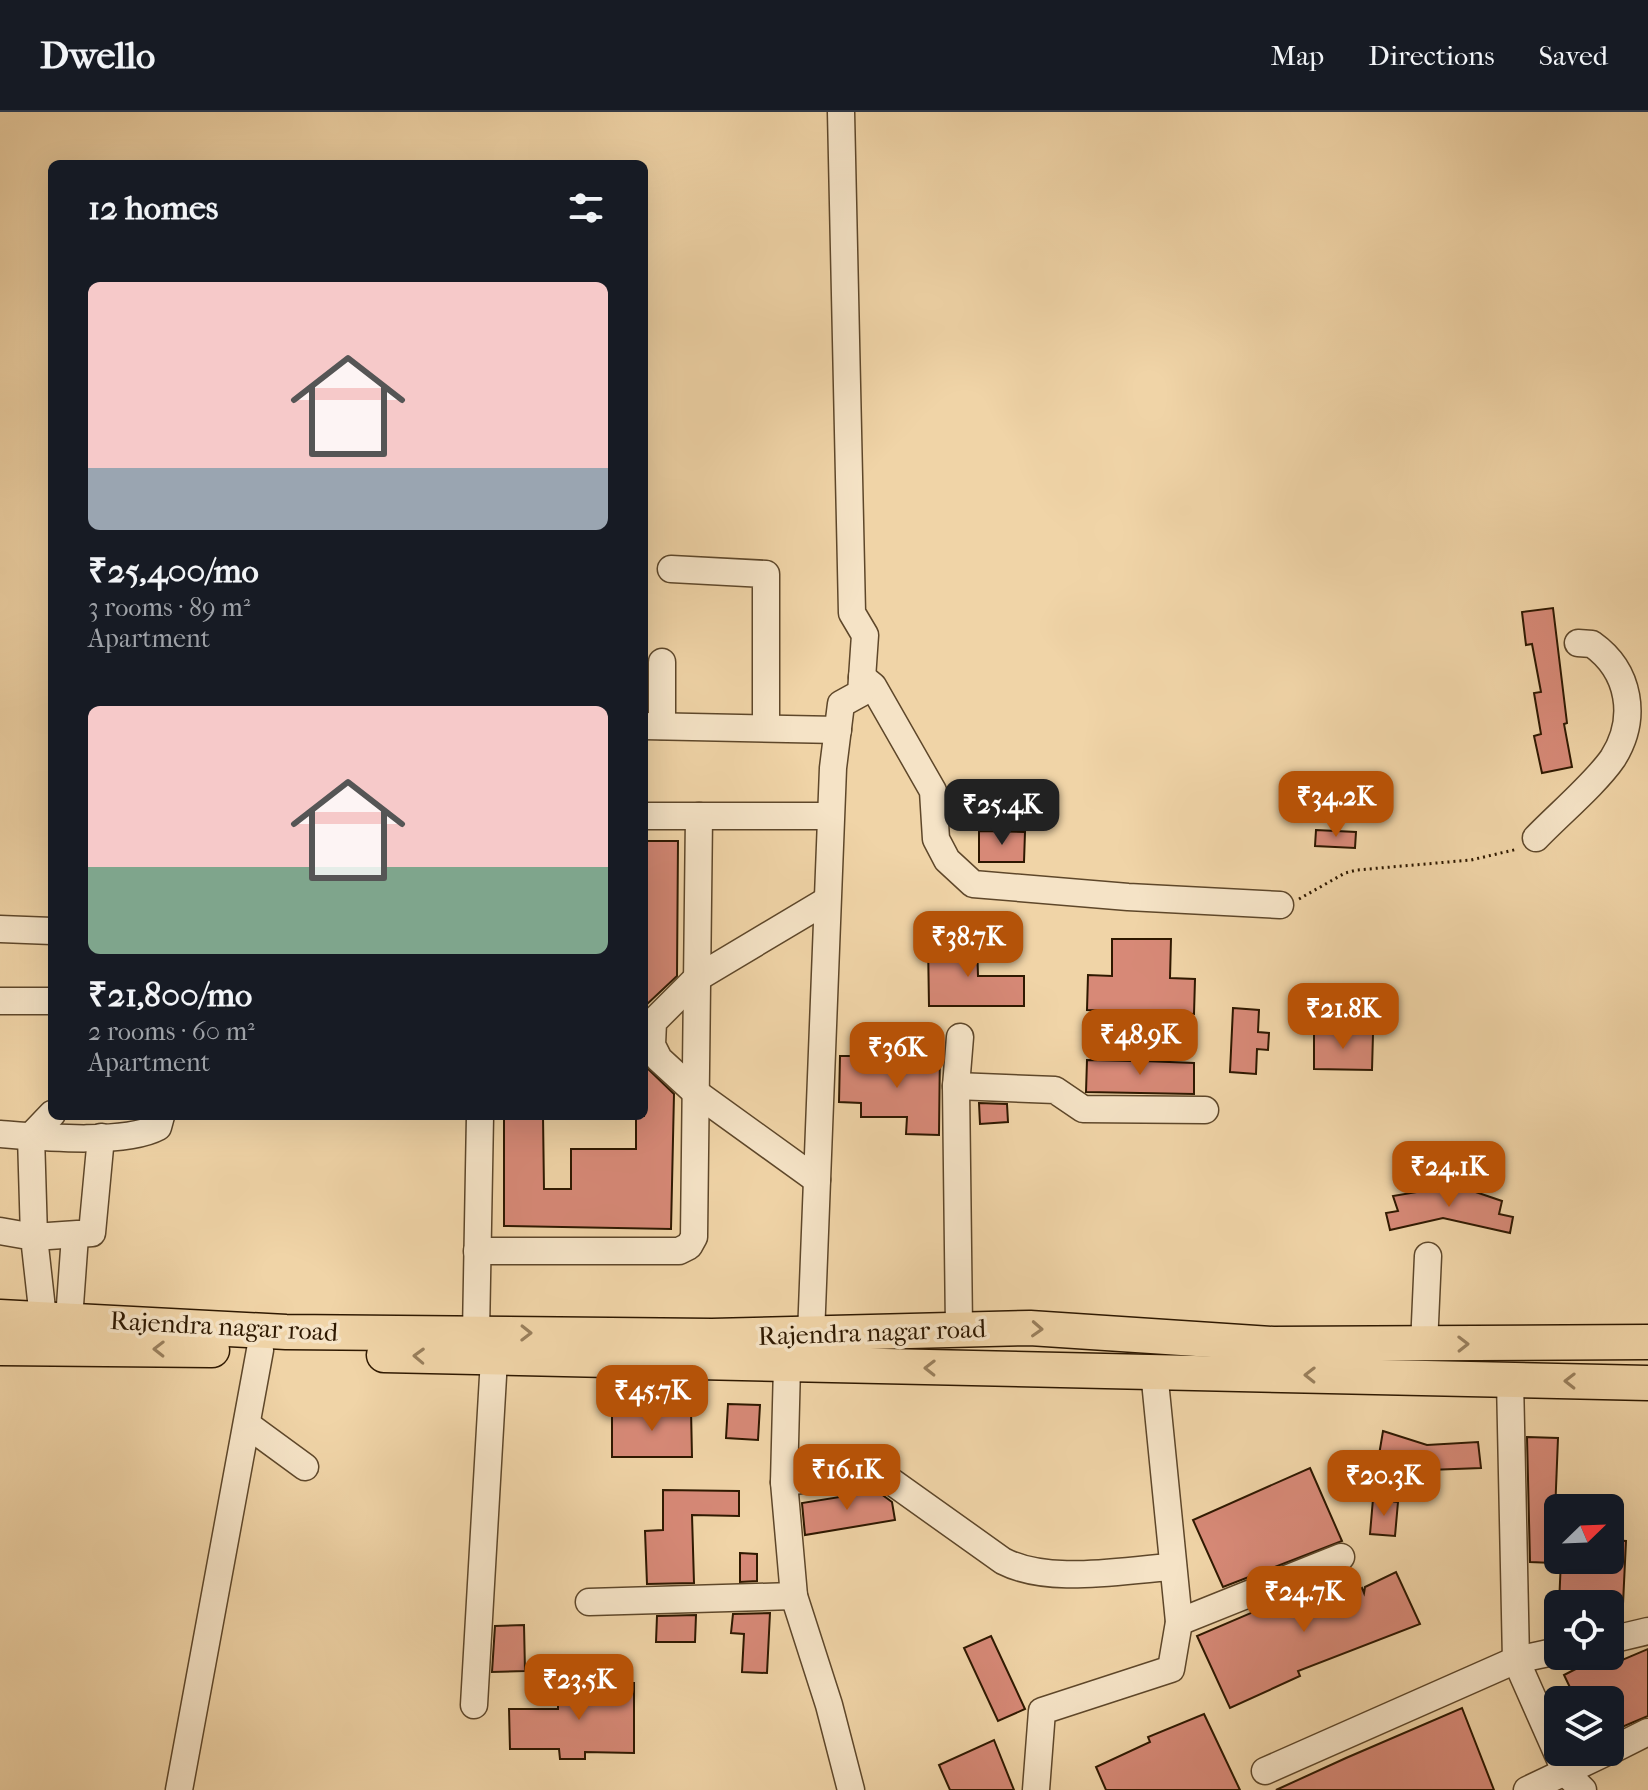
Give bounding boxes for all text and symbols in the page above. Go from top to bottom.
text: Dwello [40,33,155,78]
text: Map [1271,39,1324,72]
text: Directions [1368,39,1495,72]
text: Saved [1539,39,1608,72]
icon: filters [564,186,608,230]
text: 12 homes [88,188,218,228]
icon: home [276,334,420,478]
text: ₹25,400/mo [88,551,259,591]
text: 3 rooms · 89 m² [88,592,250,623]
text: Apartment [88,623,210,654]
icon: home [276,758,420,902]
pin: ₹34.2K [1271,771,1401,839]
pin: ₹25.4K [937,779,1067,847]
text: ₹34.2K [1297,781,1375,812]
text: ₹25.4K [962,789,1042,820]
pin: ₹38.7K [903,911,1033,979]
text: ₹38.7K [931,921,1005,952]
text: ₹21,800/mo [88,975,252,1015]
pin: ₹21.8K [1278,983,1408,1051]
text: ₹21.8K [1306,993,1380,1024]
pin: ₹48.9K [1075,1009,1205,1077]
text: 2 rooms · 60 m² [88,1016,255,1047]
text: ₹48.9K [1100,1019,1180,1050]
pin: ₹36K [850,1022,944,1090]
text: ₹36K [868,1032,926,1063]
text: Apartment [88,1047,210,1078]
pin: ₹24.1K [1384,1141,1514,1209]
text: ₹24.1K [1410,1151,1488,1182]
street label: Rajendra nagar road [109,1305,340,1348]
street label: Rajendra nagar road [757,1313,988,1352]
one-way arrow [1031,1320,1044,1337]
one-way arrow [520,1325,533,1342]
one-way arrow [1457,1335,1470,1353]
one-way arrow [152,1340,165,1358]
one-way arrow [412,1347,425,1364]
one-way arrow [923,1359,936,1377]
pin: ₹45.7K [587,1365,717,1433]
one-way arrow [1303,1367,1316,1384]
one-way arrow [1563,1373,1576,1390]
text: ₹45.7K [614,1375,690,1406]
pin: ₹16.1K [782,1444,912,1512]
pin: ₹20.3K [1319,1450,1449,1518]
text: ₹16.1K [811,1454,883,1485]
text: ₹20.3K [1345,1460,1423,1491]
north arrow [1544,1494,1624,1574]
map controls [1544,1494,1624,1766]
pin: ₹24.7K [1239,1566,1369,1634]
text: ₹24.7K [1264,1576,1344,1607]
button: locate [1544,1590,1624,1670]
pin: ₹23.5K [514,1654,644,1722]
text: ₹23.5K [542,1664,616,1695]
button: layers [1544,1686,1624,1766]

